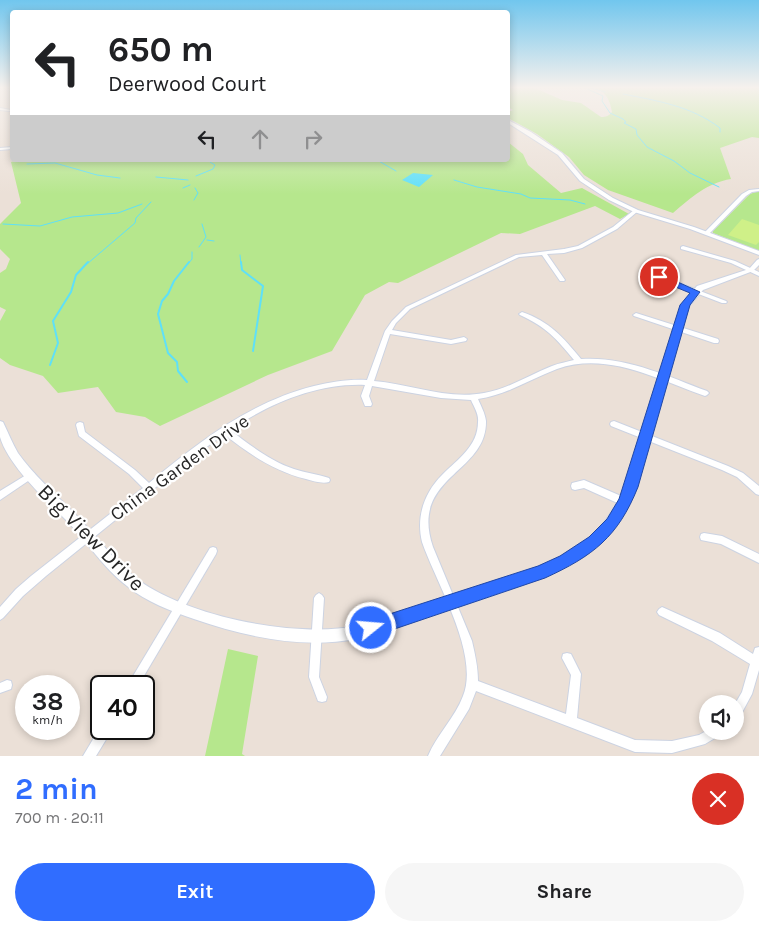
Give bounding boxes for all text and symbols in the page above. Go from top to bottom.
text: 650 m [108,29,214,70]
icon: left [25,30,90,95]
text: Deerwood Court [108,71,266,97]
icon: left [193,125,221,153]
icon: ahead [246,125,274,153]
icon: right [299,125,327,153]
pin [638,256,680,298]
icon: arrive [645,263,673,291]
street label: China Garden Drive [106,410,253,526]
street label: Big View Drive [32,479,150,597]
position arrow [344,601,396,653]
speed limit sign: 40 [90,675,155,740]
text: 38 [32,687,63,716]
map controls [699,695,744,740]
button: sound [699,695,744,740]
text: km/h [32,713,63,727]
text: 2 min [15,771,98,807]
button: close [692,773,744,825]
text: 700 m · 20:11 [15,808,104,827]
button: Exit [15,863,375,921]
button: Share [385,863,744,921]

